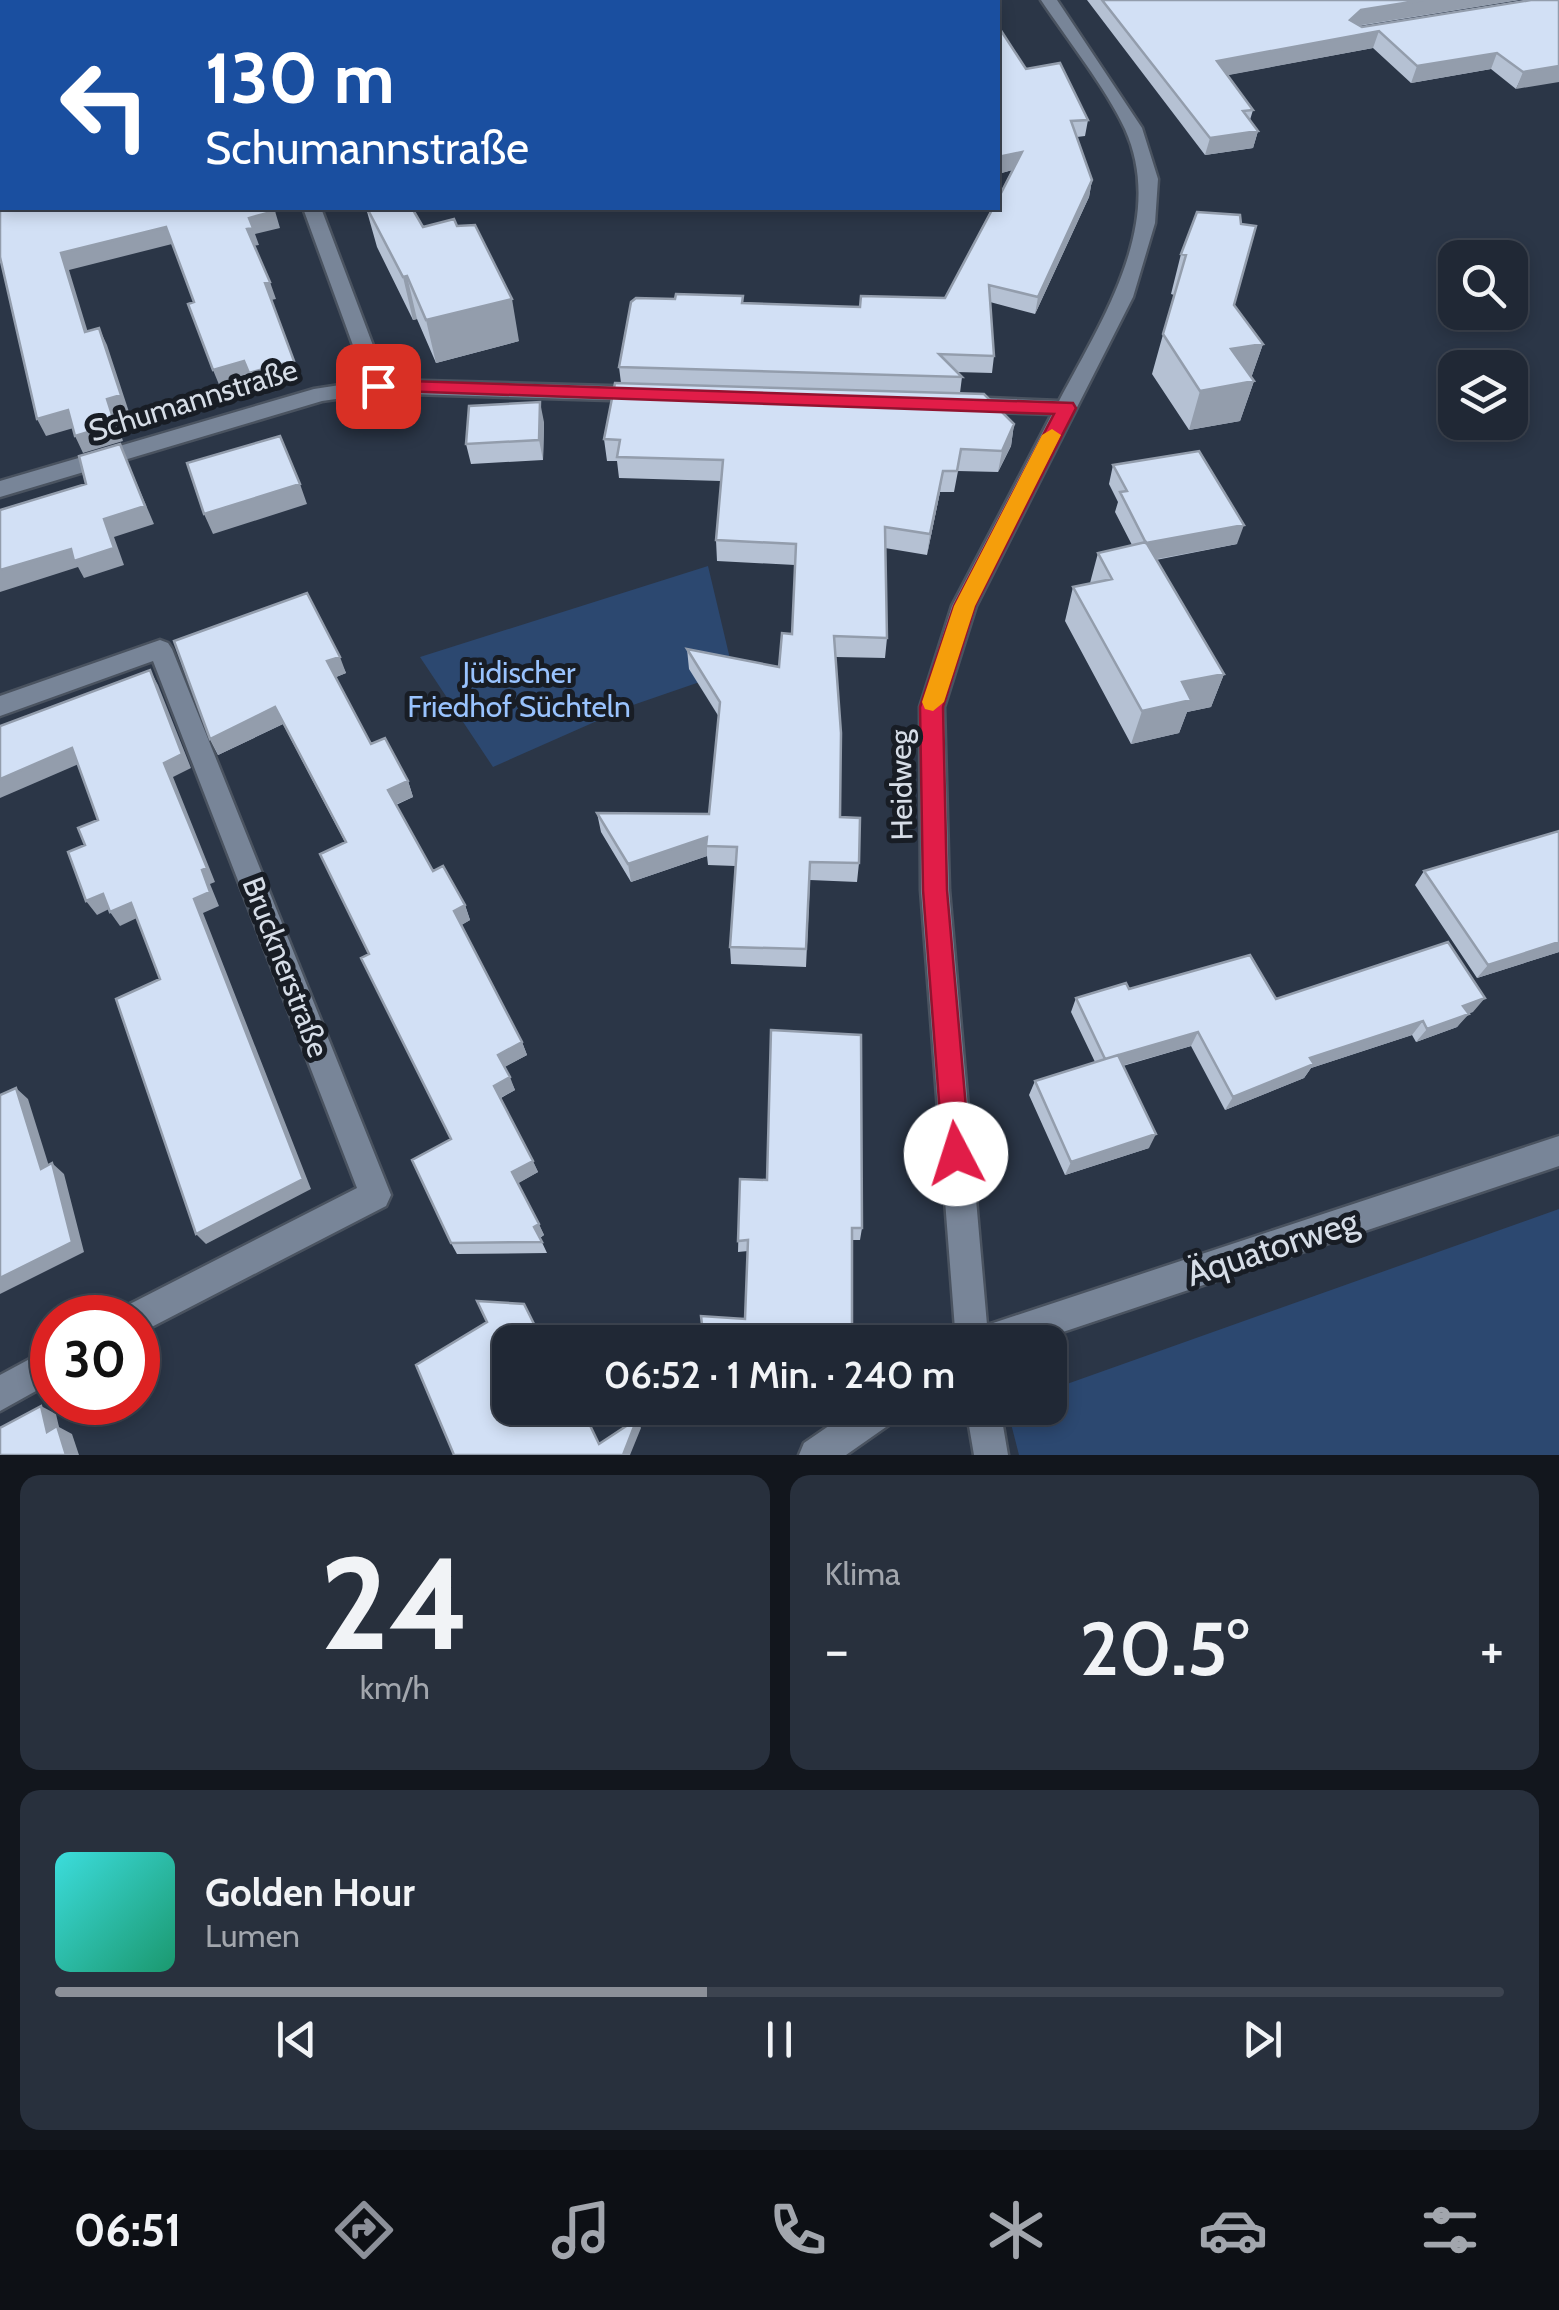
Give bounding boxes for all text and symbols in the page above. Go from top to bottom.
text: 130 m [205,35,395,121]
icon: left [40,40,170,170]
text: Schumannstraße [205,121,529,175]
map controls [1438,240,1528,440]
button: search [1438,240,1528,330]
pin [336,344,421,429]
button: layers [1438,350,1528,440]
street label: Schumannstraße [84,351,302,449]
icon: arrive [351,359,406,414]
park label: Jüdischer Friedhof Süchteln [407,654,631,725]
street label: Heidweg [882,728,920,841]
street label: Brucknerstraße [235,872,337,1062]
position arrow [904,1102,1008,1206]
street label: Äquatorweg [1181,1199,1364,1295]
speed limit sign: 30 [30,1295,160,1425]
text: 06:52 · 1 Min. · 240 m [604,1351,955,1398]
text: 24 [320,1524,470,1682]
text: Klima [825,1554,900,1593]
text: 20.5° [1079,1603,1249,1694]
text: − [825,1616,849,1683]
text: + [1480,1616,1504,1683]
text: km/h [360,1668,430,1707]
text: Golden Hour [205,1869,415,1916]
text: Lumen [205,1916,300,1955]
icon: previous [269,2012,324,2067]
icon: pause [752,2012,807,2067]
icon: next [1235,2012,1290,2067]
icon: directions [329,2195,399,2265]
icon: music [546,2195,616,2265]
icon: phone [763,2195,833,2265]
icon: climate [981,2195,1051,2265]
icon: car [1198,2195,1268,2265]
icon: filters [1415,2195,1485,2265]
text: 06:51 [74,2203,181,2257]

